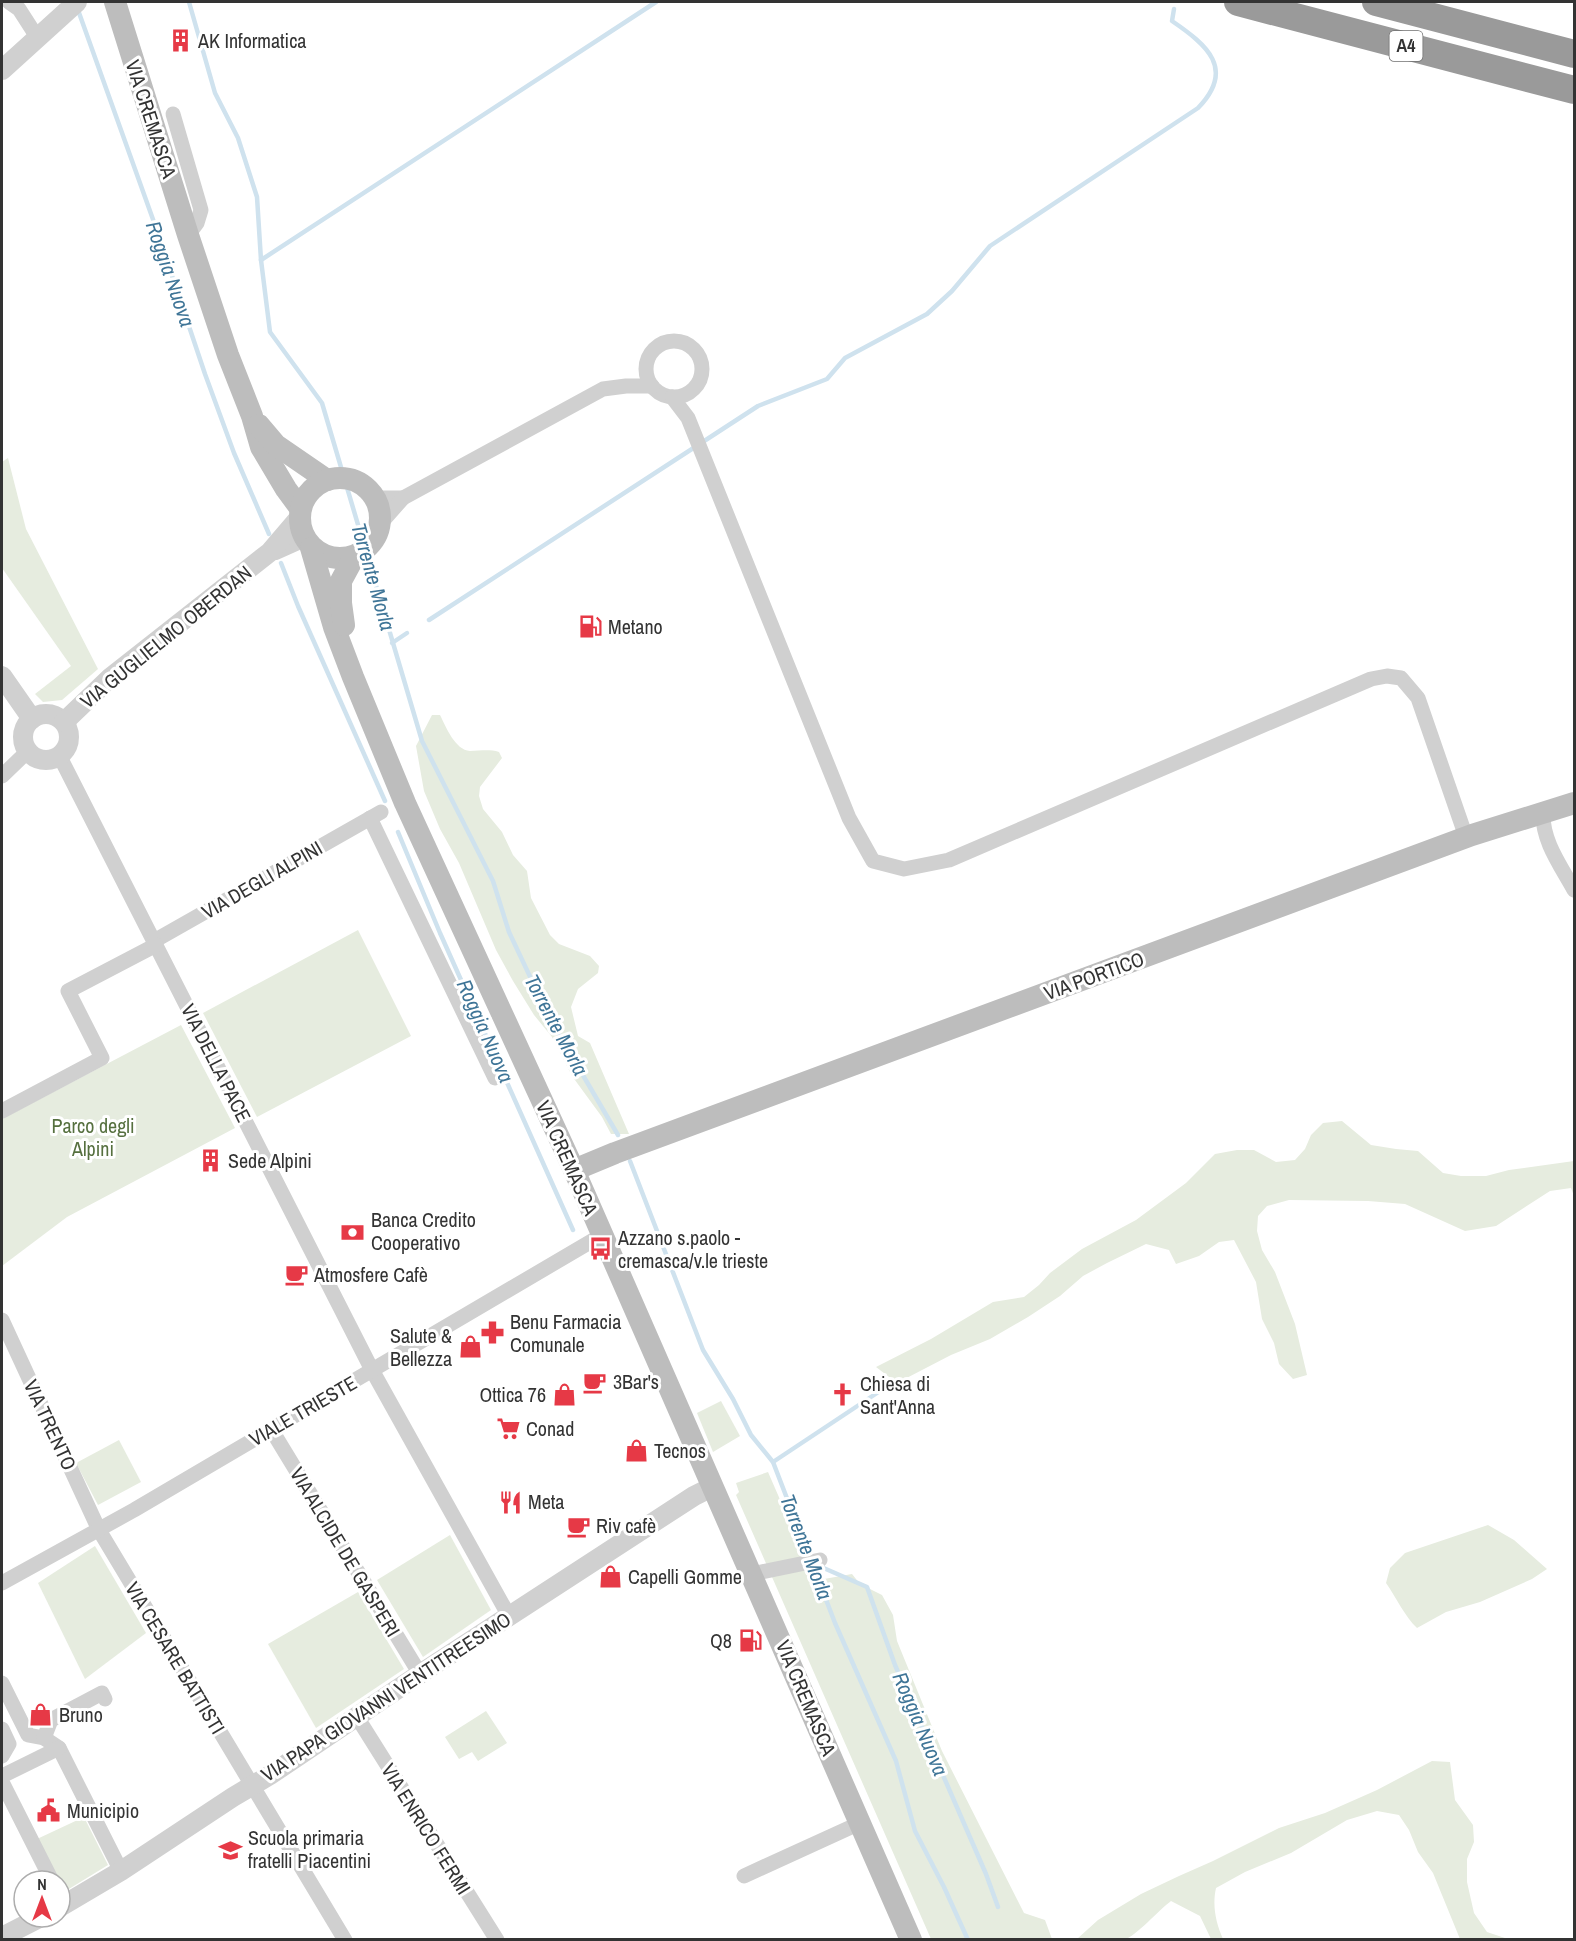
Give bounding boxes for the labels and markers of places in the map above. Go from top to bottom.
place label: AK Informatica [197,27,306,54]
building icon: AK Informatica [167,28,193,54]
place label: Metano [608,613,663,640]
fuel station icon: Metano [577,614,603,640]
place label: Sede Alpini [228,1147,312,1174]
building icon: Sede Alpini [197,1148,223,1174]
place label: Banca Credito Cooperativo [371,1206,476,1256]
bank icon: Banca Credito Cooperativo [340,1219,366,1245]
place label: Azzano s.paolo - cremasca/v.le trieste [617,1224,768,1274]
bus stop icon: Azzano s.paolo - cremasca/v.le trieste [587,1236,613,1262]
place label: Atmosfere Cafè [313,1261,428,1288]
cafe icon: Atmosfere Cafè [283,1262,309,1288]
place label: Benu Farmacia Comunale [510,1308,621,1358]
pharmacy icon: Benu Farmacia Comunale [479,1320,505,1346]
place label: Salute & Bellezza [390,1322,452,1372]
shop icon: Salute & Bellezza [457,1334,483,1360]
place label: 3Bar's [613,1368,659,1395]
cafe icon: 3Bar's [582,1369,608,1395]
place label: Chiesa di Sant'Anna [860,1370,935,1420]
place label: Ottica 76 [479,1381,546,1408]
shop icon: Ottica 76 [551,1382,577,1408]
church icon: Chiesa di Sant'Anna [829,1382,855,1408]
place label: Conad [526,1415,574,1442]
supermarket icon: Conad [495,1416,521,1442]
place label: Tecnos [654,1437,706,1464]
shop icon: Tecnos [623,1438,649,1464]
place label: Meta [528,1488,564,1515]
restaurant icon: Meta [497,1489,523,1515]
place label: Riv cafè [596,1512,656,1539]
cafe icon: Riv cafè [565,1513,591,1539]
place label: Capelli Gomme [628,1563,742,1590]
shop icon: Capelli Gomme [597,1564,623,1590]
place label: Q8 [710,1627,732,1654]
fuel station icon: Q8 [737,1628,763,1654]
place label: Bruno [59,1701,103,1728]
shop icon: Bruno [28,1702,54,1728]
place label: Municipio [67,1797,139,1824]
public building icon: Municipio [36,1798,62,1824]
place label: Scuola primaria fratelli Piacentini [248,1824,371,1874]
school or university icon: Scuola primaria fratelli Piacentini [217,1837,243,1863]

